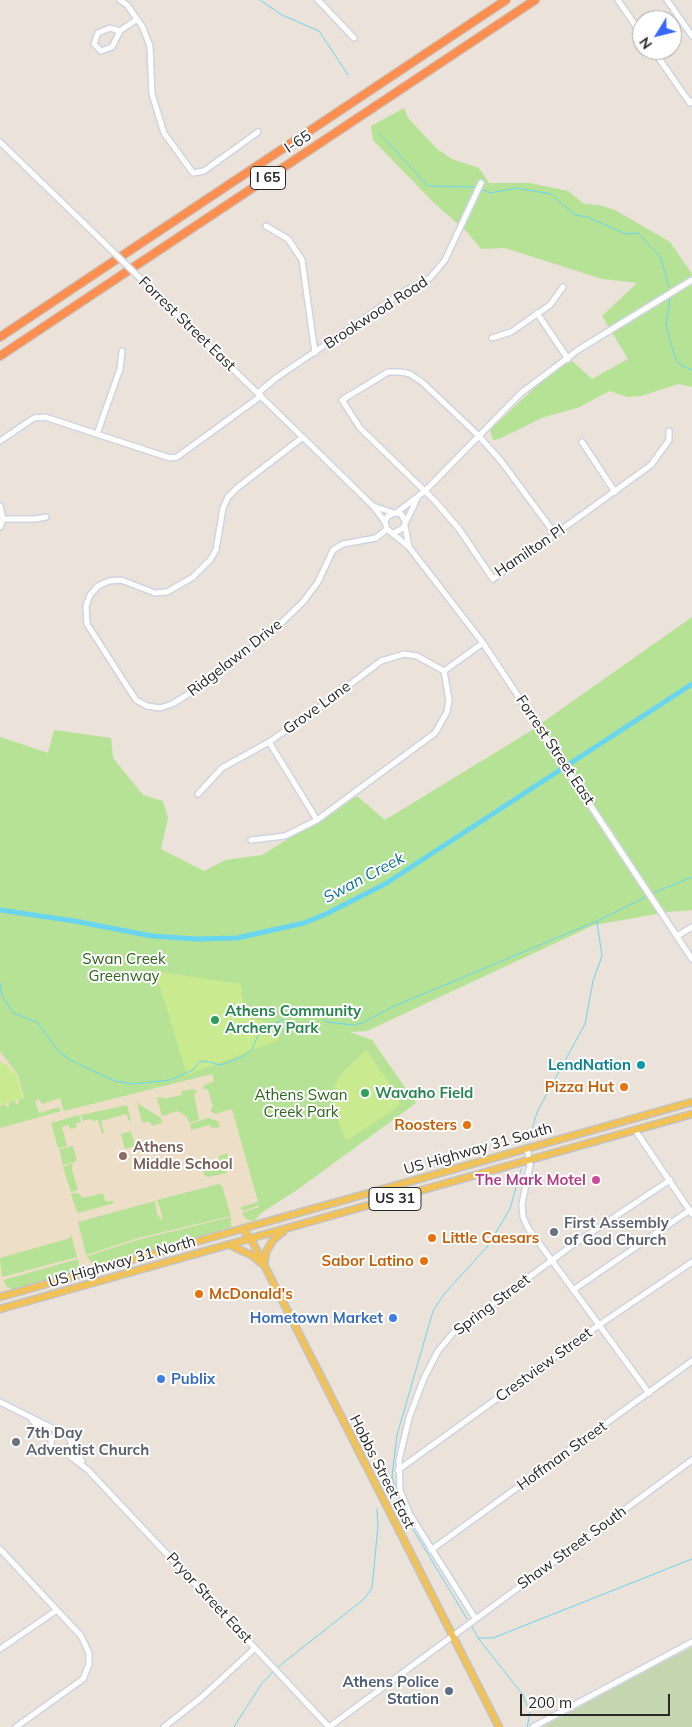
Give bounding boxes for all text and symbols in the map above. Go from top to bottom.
north arrow [632,10,682,60]
text: N [635,34,656,53]
street label: I-65 [281,127,315,157]
road number: I 65 [250,167,286,190]
street label: Forrest Street East [135,273,239,375]
street label: Brookwood Road [321,273,431,353]
street label: Hamilton Pl [492,521,568,581]
street label: Ridgelawn Drive [184,616,286,700]
street label: Grove Lane [280,678,354,738]
street label: Forrest Street East [512,692,598,808]
water label: Swan Creek [320,849,408,907]
park label: Swan Creek Greenway [82,950,166,985]
place label: Athens Community Archery Park [225,1002,361,1037]
marker: Athens Community Archery Park [209,1014,221,1026]
place label: LendNation [548,1056,631,1074]
marker: LendNation [635,1059,647,1071]
place label: Pizza Hut [545,1078,614,1096]
marker: Pizza Hut [618,1081,630,1093]
place label: Wavaho Field [375,1084,473,1102]
park label: Athens Swan Creek Park [254,1086,348,1121]
marker: Wavaho Field [359,1087,371,1099]
place label: Roosters [394,1116,457,1134]
street label: US Highway 31 South [402,1119,554,1179]
marker: Roosters [461,1119,473,1131]
place label: Athens Middle School [133,1138,233,1173]
marker: Athens Middle School [117,1150,129,1162]
place label: The Mark Motel [475,1171,586,1189]
marker: The Mark Motel [590,1174,602,1186]
road number: US 31 [369,1188,421,1210]
place label: First Assembly of God Church [564,1214,669,1249]
marker: First Assembly of God Church [548,1226,560,1238]
place label: Little Caesars [442,1229,539,1247]
street label: US Highway 31 North [46,1232,198,1292]
marker: Little Caesars [426,1232,438,1244]
place label: Sabor Latino [322,1252,414,1270]
marker: Sabor Latino [418,1255,430,1267]
street label: Spring Street [450,1271,534,1339]
place label: McDonald's [209,1285,293,1303]
marker: McDonald's [193,1288,205,1300]
place label: Hometown Market [250,1309,383,1327]
marker: Hometown Market [387,1312,399,1324]
street label: Crestview Street [492,1324,596,1406]
place label: Publix [171,1370,215,1388]
marker: Publix [155,1373,167,1385]
street label: Hobbs Street East [346,1412,418,1532]
street label: Hoffman Street [514,1417,610,1495]
place label: 7th Day Adventist Church [26,1424,149,1459]
marker: 7th Day Adventist Church [10,1436,22,1448]
street label: Shaw Street South [514,1503,630,1593]
street label: Pryor Street East [163,1549,255,1647]
place label: Athens Police Station [342,1673,439,1708]
scale bar [522,1684,672,1716]
marker: Athens Police Station [443,1685,455,1697]
text: 200 m [528,1693,572,1712]

